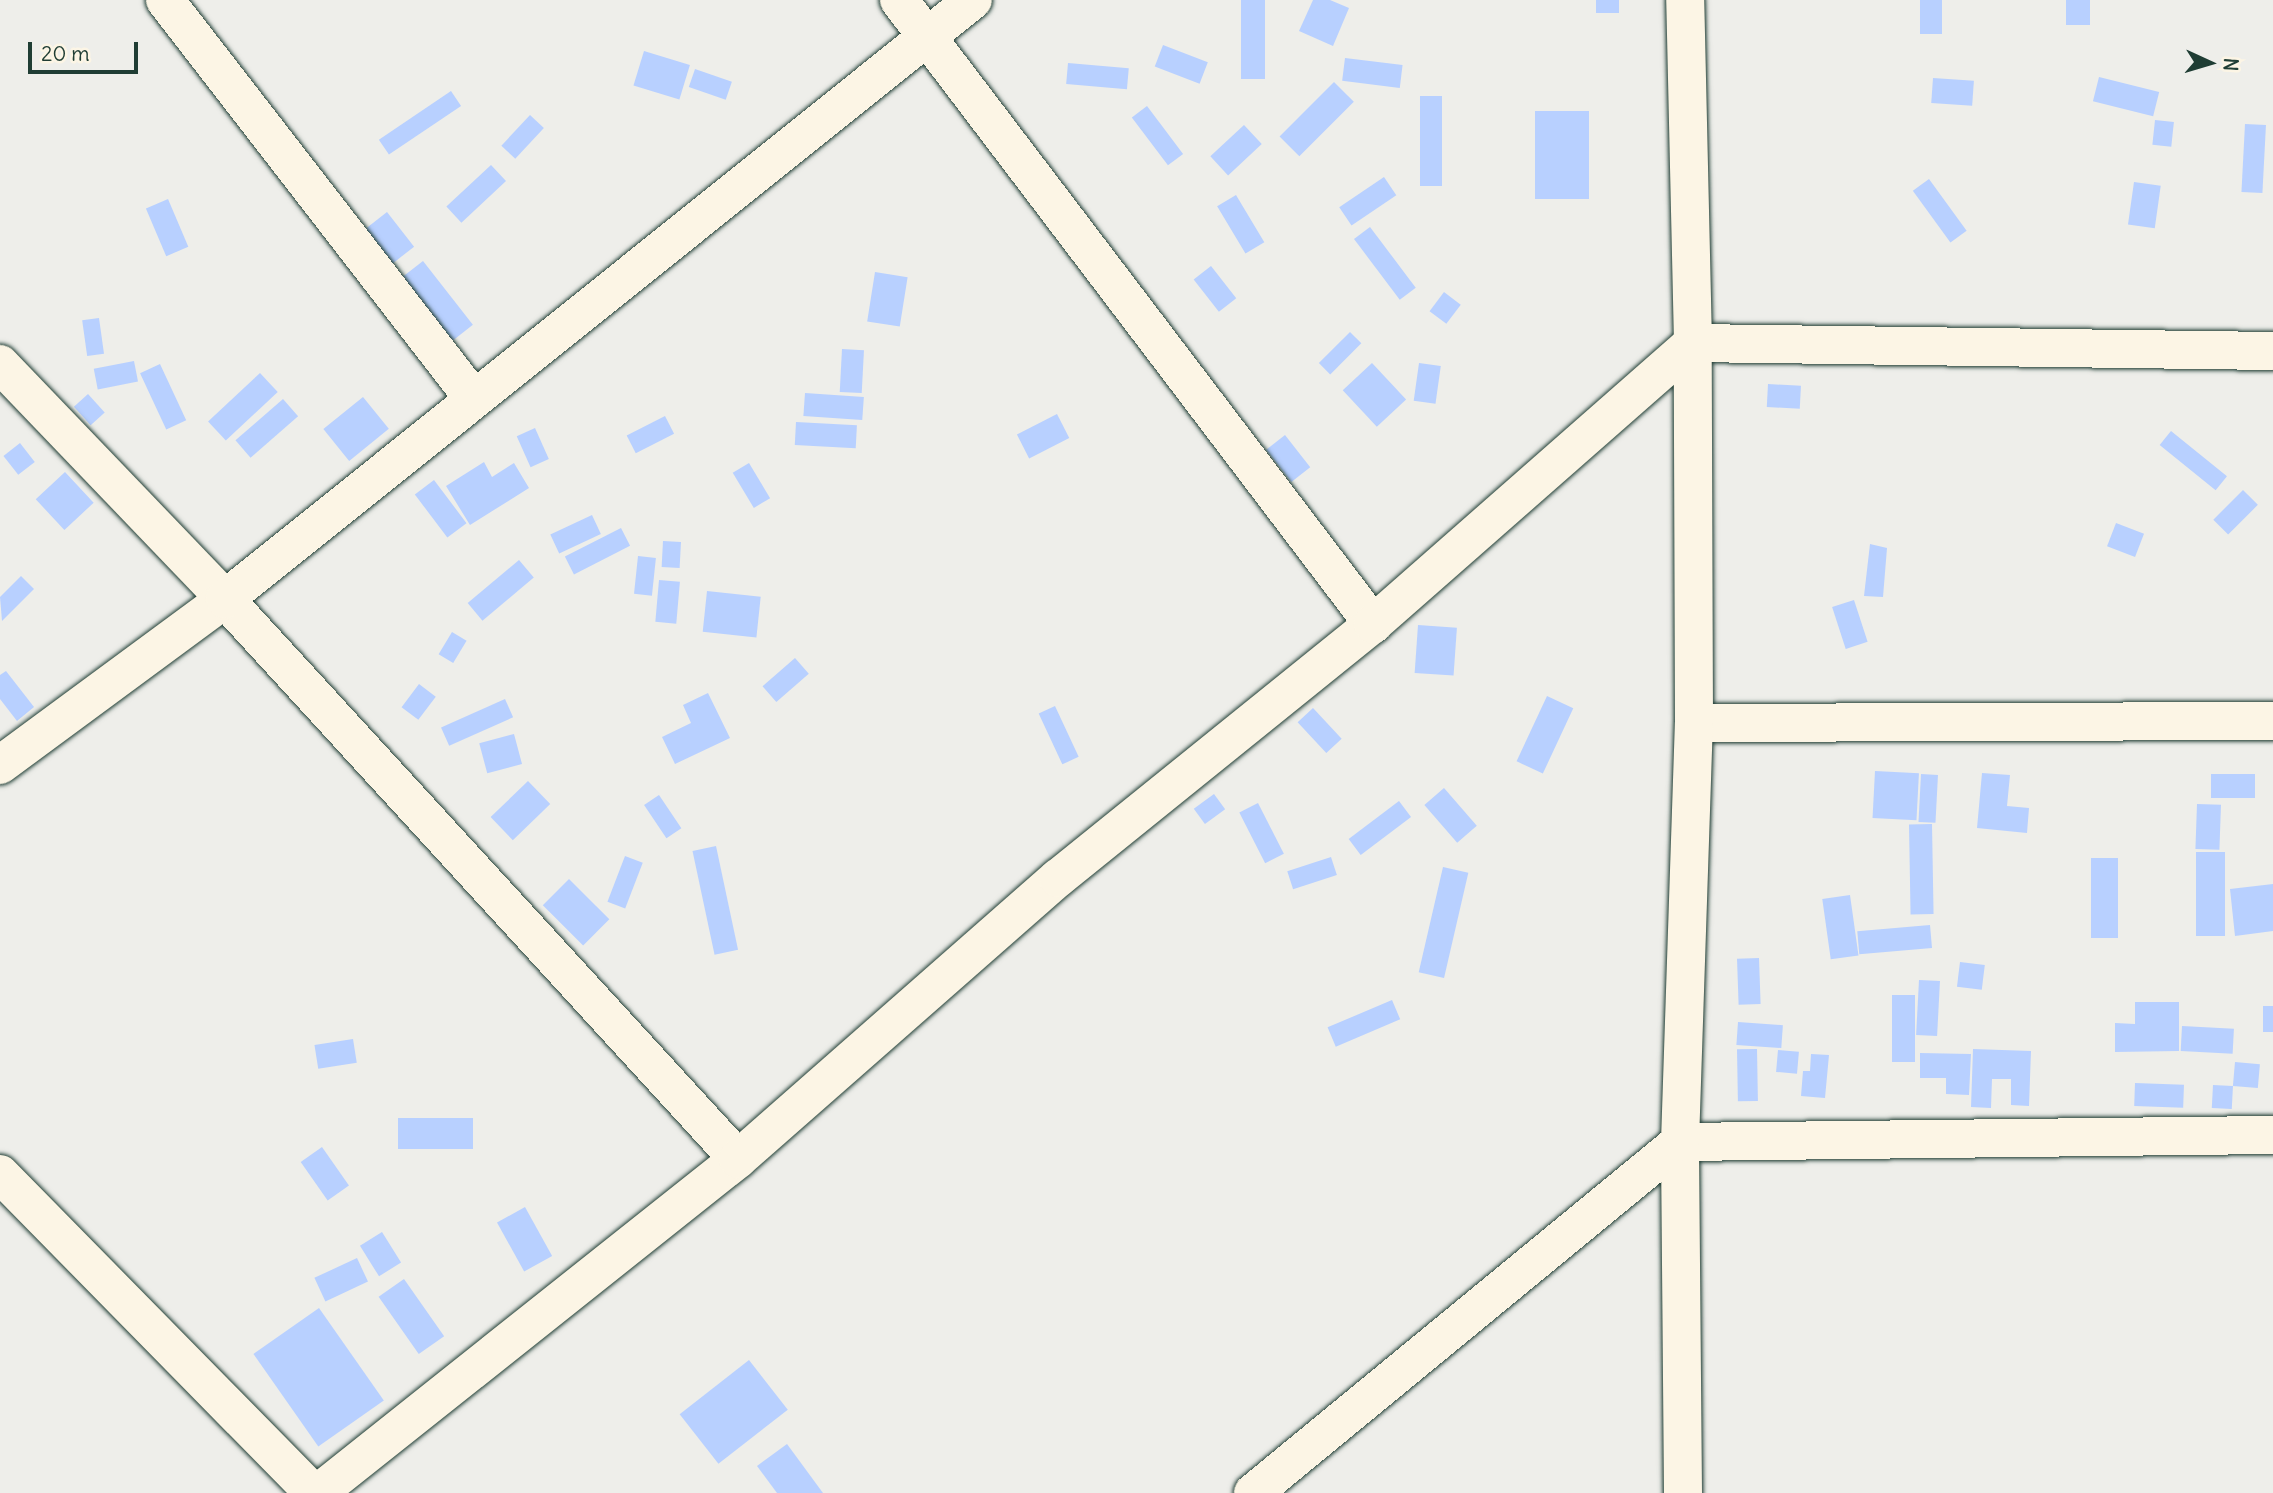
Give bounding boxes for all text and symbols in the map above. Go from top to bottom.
scale bar [32,28,142,72]
north arrow [2175,28,2245,98]
text: 20 m [41,40,90,67]
text: N [2219,57,2243,72]

